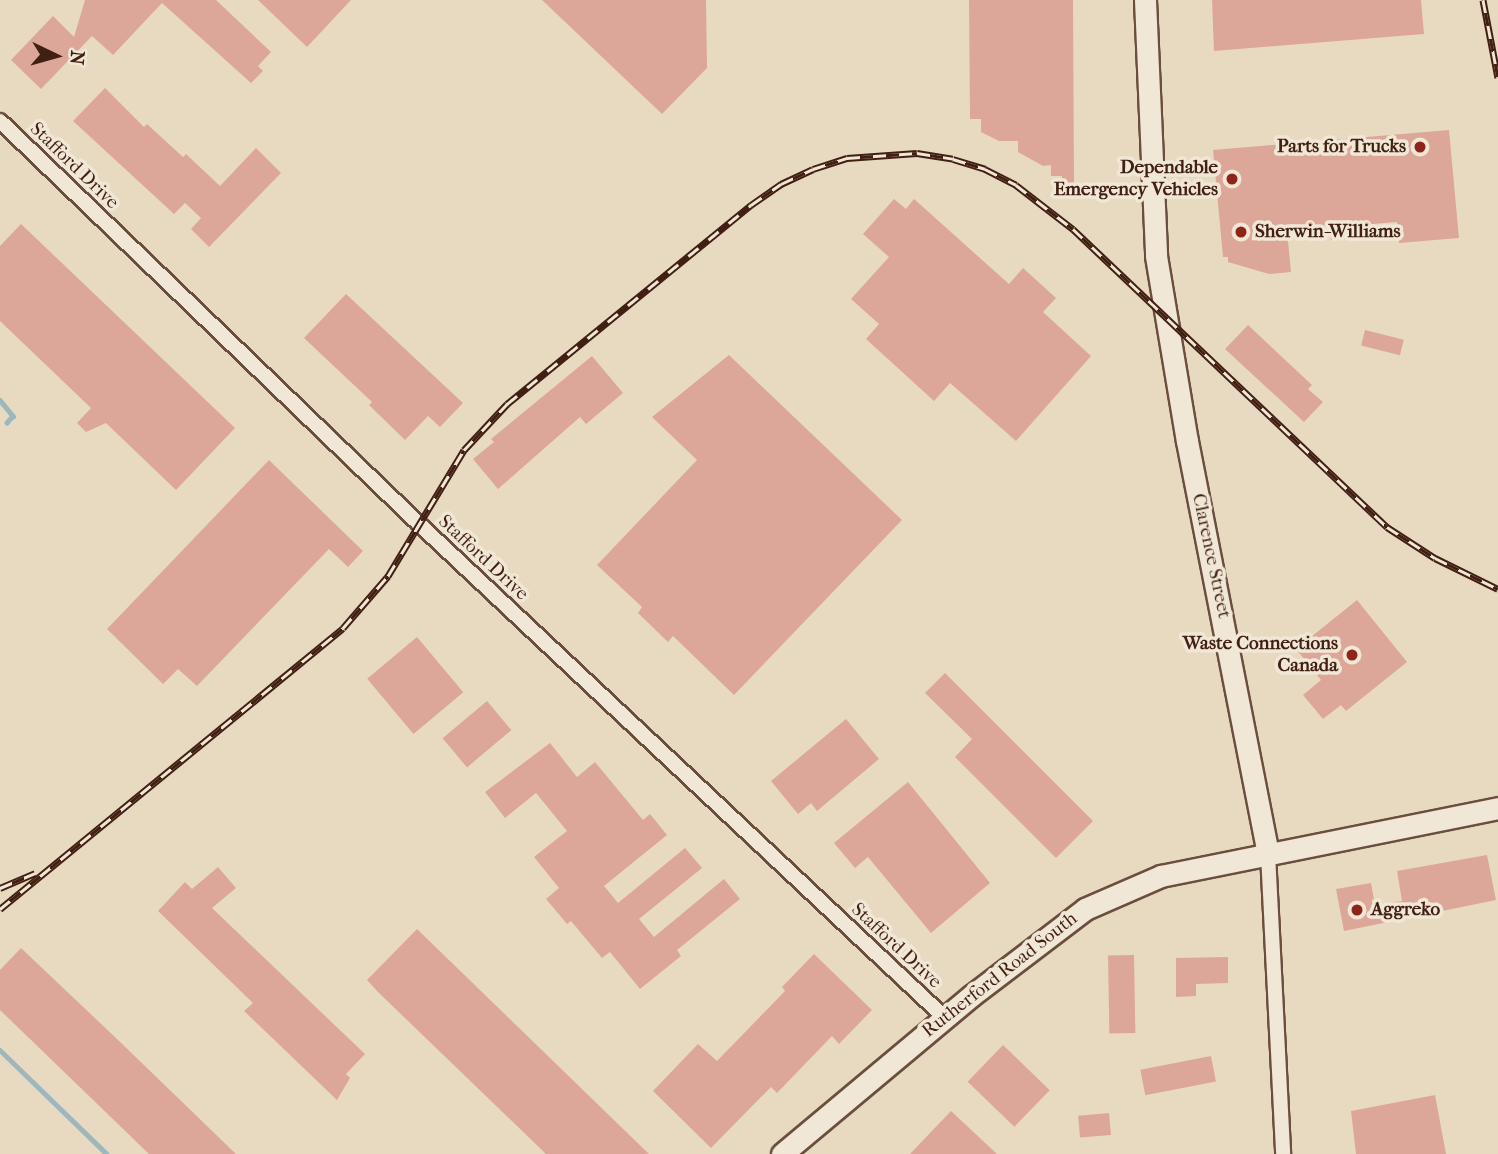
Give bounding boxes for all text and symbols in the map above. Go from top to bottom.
north arrow [21,21,91,91]
text: N [65,50,89,66]
street label: Stafford Drive [25,118,123,214]
place label: Parts for Trucks [1277,136,1406,158]
marker: Parts for Trucks [1412,139,1428,155]
place label: Dependable Emergency Vehicles [1054,157,1218,201]
marker: Dependable Emergency Vehicles [1224,171,1240,187]
place label: Sherwin-Williams [1255,221,1401,243]
marker: Sherwin-Williams [1233,224,1249,240]
street label: Clarence Street [1187,491,1235,621]
street label: Stafford Drive [433,511,533,605]
place label: Waste Connections Canada [1183,633,1338,677]
marker: Waste Connections Canada [1344,647,1360,663]
street label: Stafford Drive [846,899,946,993]
place label: Aggreko [1371,899,1440,921]
marker: Aggreko [1349,902,1365,918]
street label: Rutherford Road South [918,907,1082,1043]

